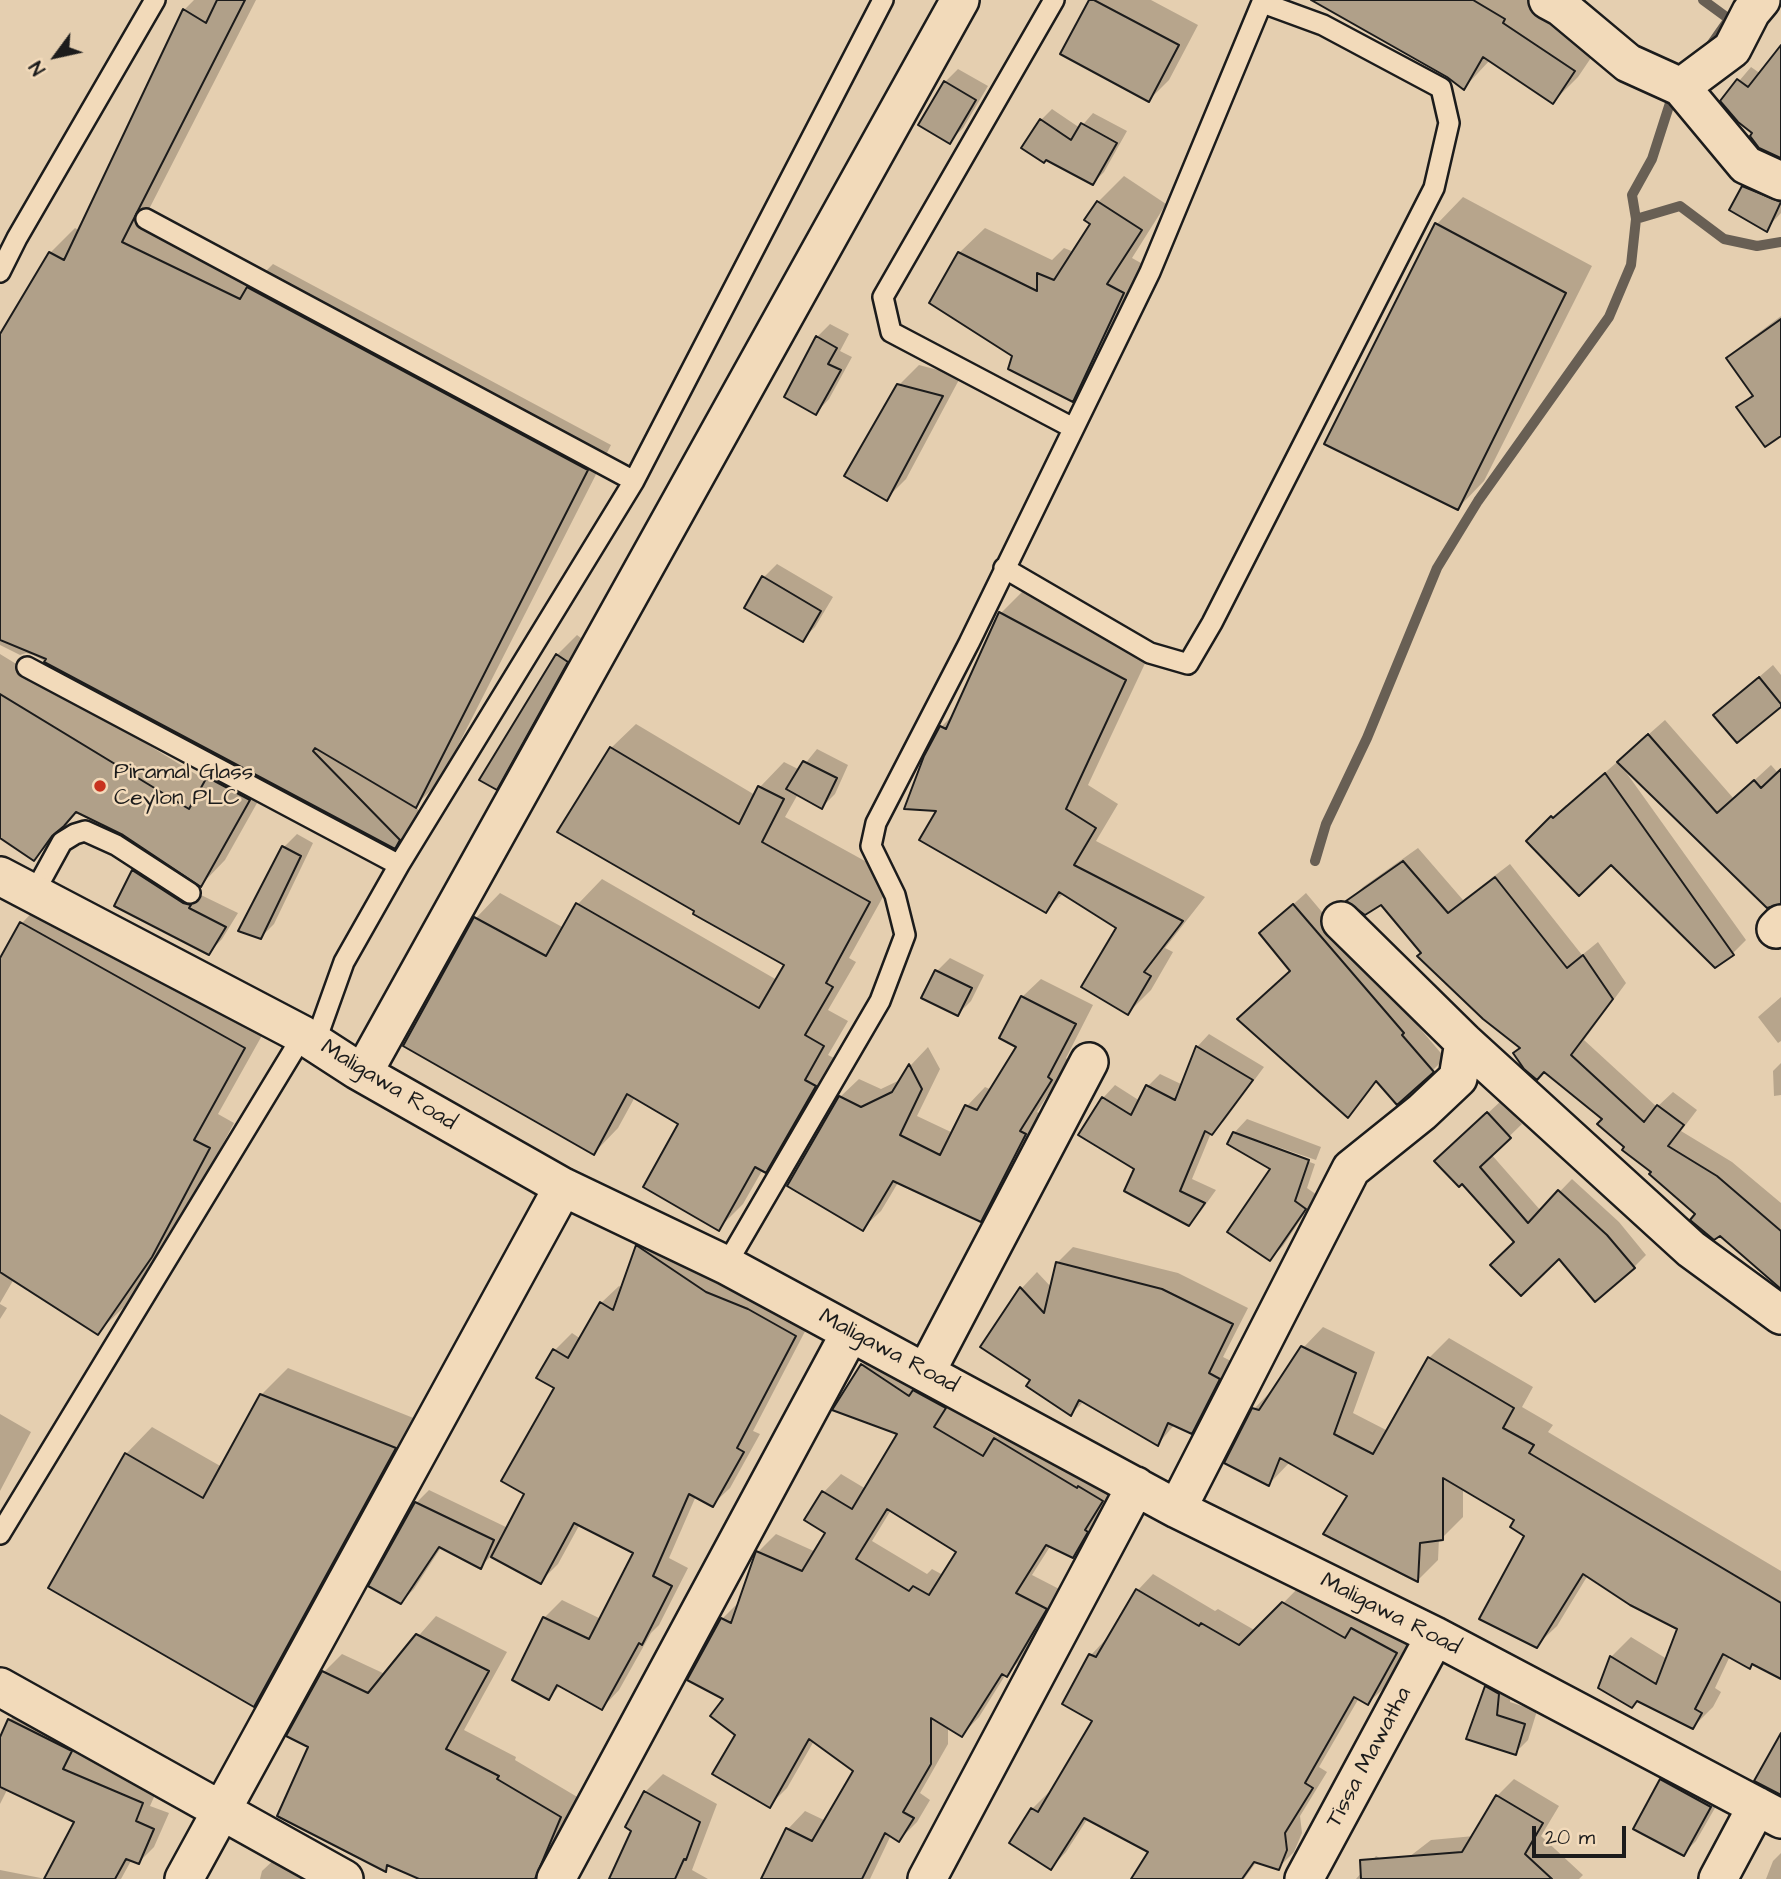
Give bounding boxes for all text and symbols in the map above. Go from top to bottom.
north arrow [21,21,91,91]
text: N [23,55,53,80]
place label: Piramal Glass Ceylon PLC [114,759,253,813]
marker: Piramal Glass Ceylon PLC [92,778,108,794]
street label: Maligawa Road [315,1035,461,1137]
street label: Maligawa Road [814,1304,962,1400]
street label: Maligawa Road [1315,1568,1465,1662]
street label: Tissa Mawatha [1321,1683,1419,1833]
scale bar [1536,1812,1630,1856]
text: 20 m [1545,1823,1595,1852]

